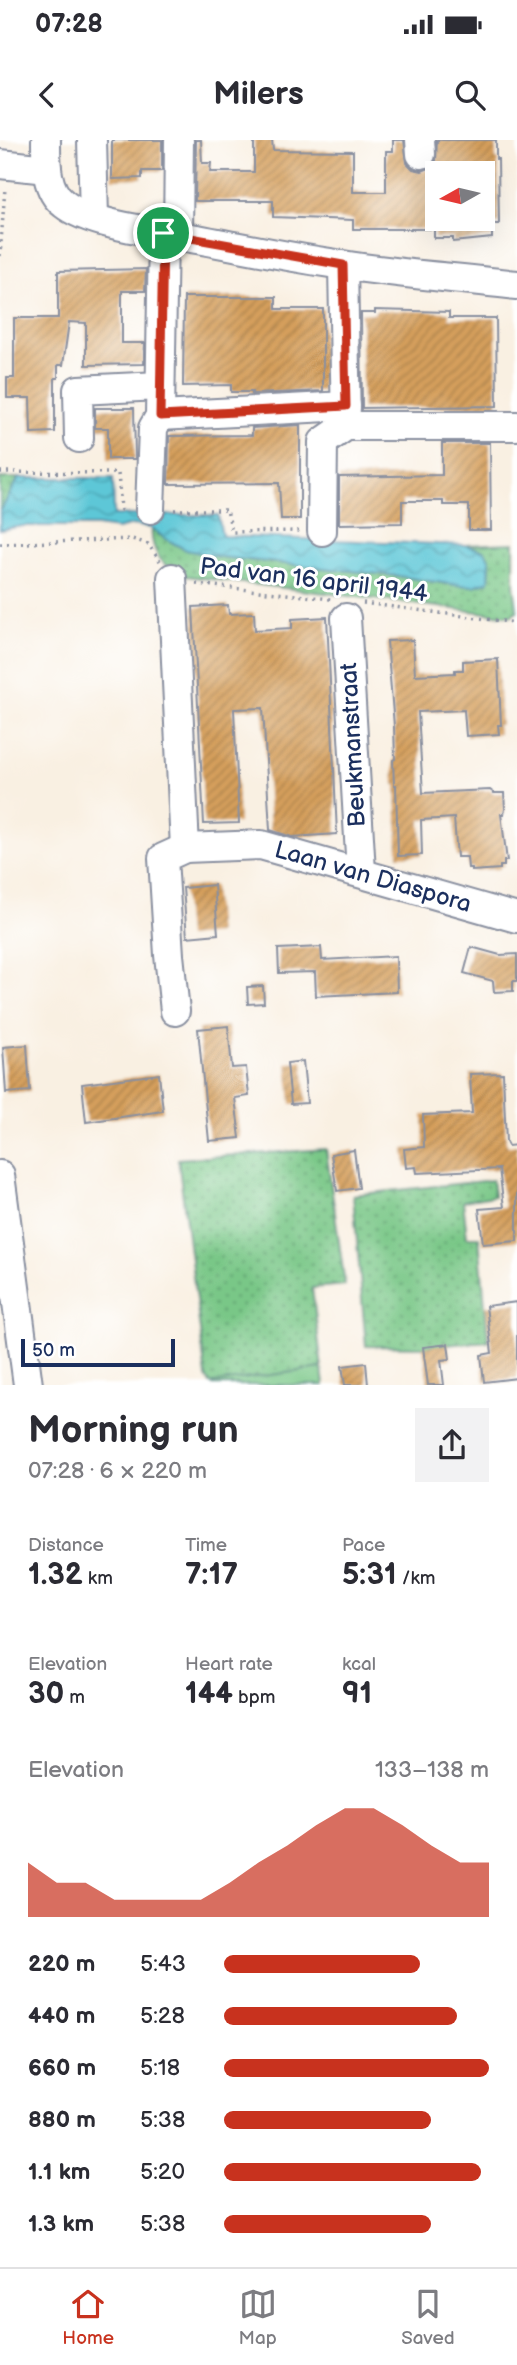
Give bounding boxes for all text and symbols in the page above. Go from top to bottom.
text: 07:28 [35,9,103,40]
text: Milers [213,75,304,114]
icon: back [28,76,66,114]
icon: search [451,76,489,114]
north arrow [425,161,495,231]
map controls [425,161,495,231]
pin [133,203,193,263]
icon: arrive [144,214,182,252]
street label: Pad van 16 april 1944 [198,552,430,608]
street label: Beukmanstraat [334,661,372,828]
street label: Laan van Diaspora [271,835,475,919]
scale bar [21,1336,175,1368]
text: 50 m [32,1339,75,1362]
text: Morning run [28,1408,239,1453]
button: share [415,1408,489,1482]
text: 07:28 · 6 × 220 m [28,1457,207,1485]
text: Distance [28,1534,104,1557]
text: Time [185,1534,227,1557]
text: Pace [342,1534,385,1557]
text: 1.32 [28,1557,83,1593]
text: 7:17 [185,1557,238,1593]
text: 5:31 [342,1557,397,1593]
text: km [83,1567,113,1590]
text: /km [397,1567,435,1590]
text: Elevation [28,1653,107,1676]
text: Heart rate [185,1653,273,1676]
text: kcal [342,1653,376,1676]
text: 30 [28,1676,64,1712]
text: 144 [185,1676,233,1712]
text: 91 [342,1676,372,1712]
text: m [64,1686,85,1709]
text: bpm [233,1686,276,1709]
text: Elevation [28,1756,124,1784]
text: 133–138 m [375,1756,489,1784]
text: 220 m [28,1950,95,1978]
text: 5:43 [140,1950,186,1978]
text: 440 m [28,2002,95,2030]
text: 5:28 [140,2002,185,2030]
text: 660 m [28,2054,96,2082]
text: 5:18 [140,2054,180,2082]
text: 880 m [28,2106,96,2134]
text: 5:38 [140,2106,185,2134]
text: 1.1 km [28,2158,90,2186]
text: 5:20 [140,2158,185,2186]
text: 1.3 km [28,2210,94,2238]
text: 5:38 [140,2210,185,2238]
tab: Home [62,2285,114,2350]
tab: Map [239,2285,277,2350]
tab: Saved [401,2285,455,2350]

